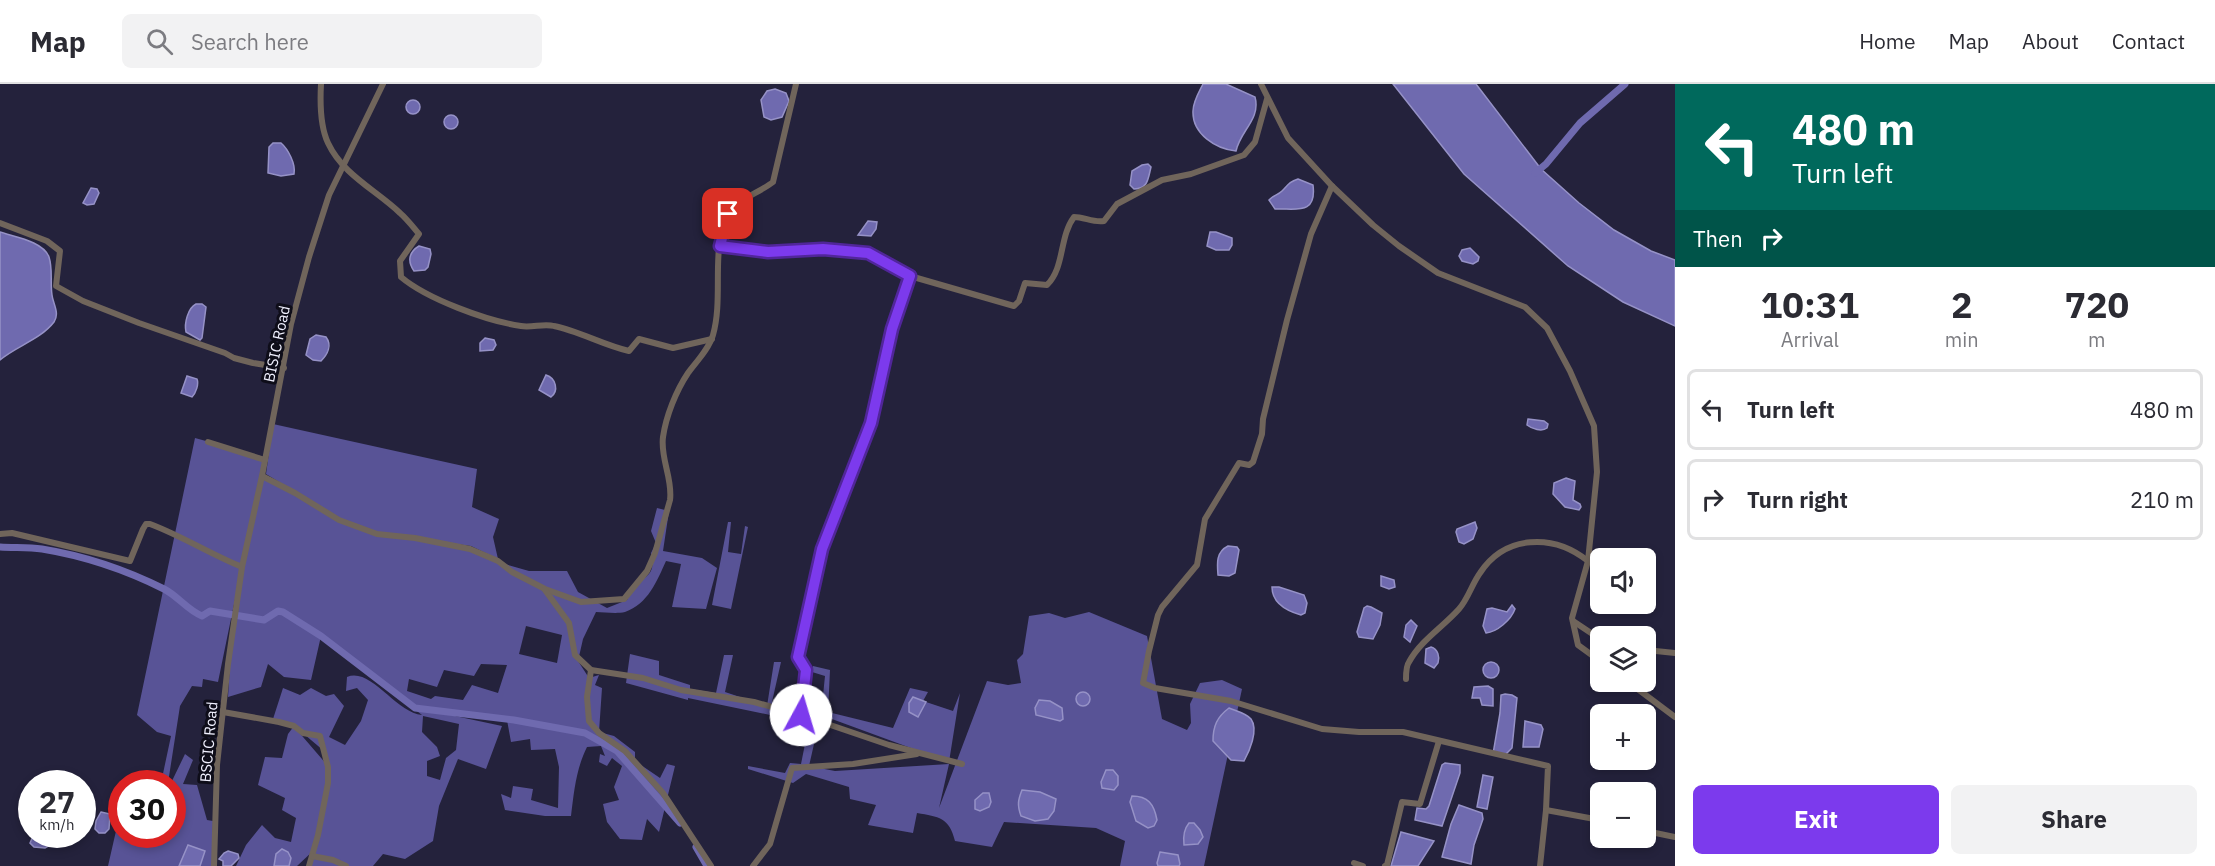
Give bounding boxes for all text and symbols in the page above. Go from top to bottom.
search box [122,14,542,68]
text: Map [30,23,86,60]
icon: search [143,25,176,58]
text: Search here [191,27,309,56]
text: Home [1859,27,1916,55]
text: Map [1949,27,1989,55]
text: About [2022,27,2079,55]
text: Contact [2112,27,2185,55]
text: 480 m [1792,102,1915,157]
icon: left [1693,108,1771,186]
text: Turn left [1792,155,1893,190]
pin [702,188,753,239]
icon: arrive [711,197,744,230]
icon: right [1755,222,1788,255]
text: Then [1693,224,1743,253]
text: 10:31 [1761,281,1859,328]
text: 2 [1951,281,1973,328]
text: 720 [2064,281,2129,328]
street label: BISIC Road [259,304,294,384]
text: Arrival [1781,326,1839,353]
text: min [1945,326,1979,353]
text: m [2088,326,2106,353]
icon: left [1696,393,1729,426]
text: Turn left [1747,395,1835,424]
text: 480 m [2130,395,2194,424]
icon: right [1696,483,1729,516]
text: Turn right [1747,485,1848,514]
text: 210 m [2130,485,2194,514]
map controls [1590,548,1656,848]
button: sound [1590,548,1656,614]
button: layers [1590,626,1656,692]
position arrow [769,683,833,747]
street label: BSCIC Road [196,701,222,783]
button: + [1590,704,1656,770]
speed limit sign: 30 [108,770,186,848]
text: 27 [39,782,75,821]
button: − [1590,782,1656,848]
button: Exit [1693,785,1939,854]
button: Share [1951,785,2197,854]
text: km/h [39,815,75,834]

